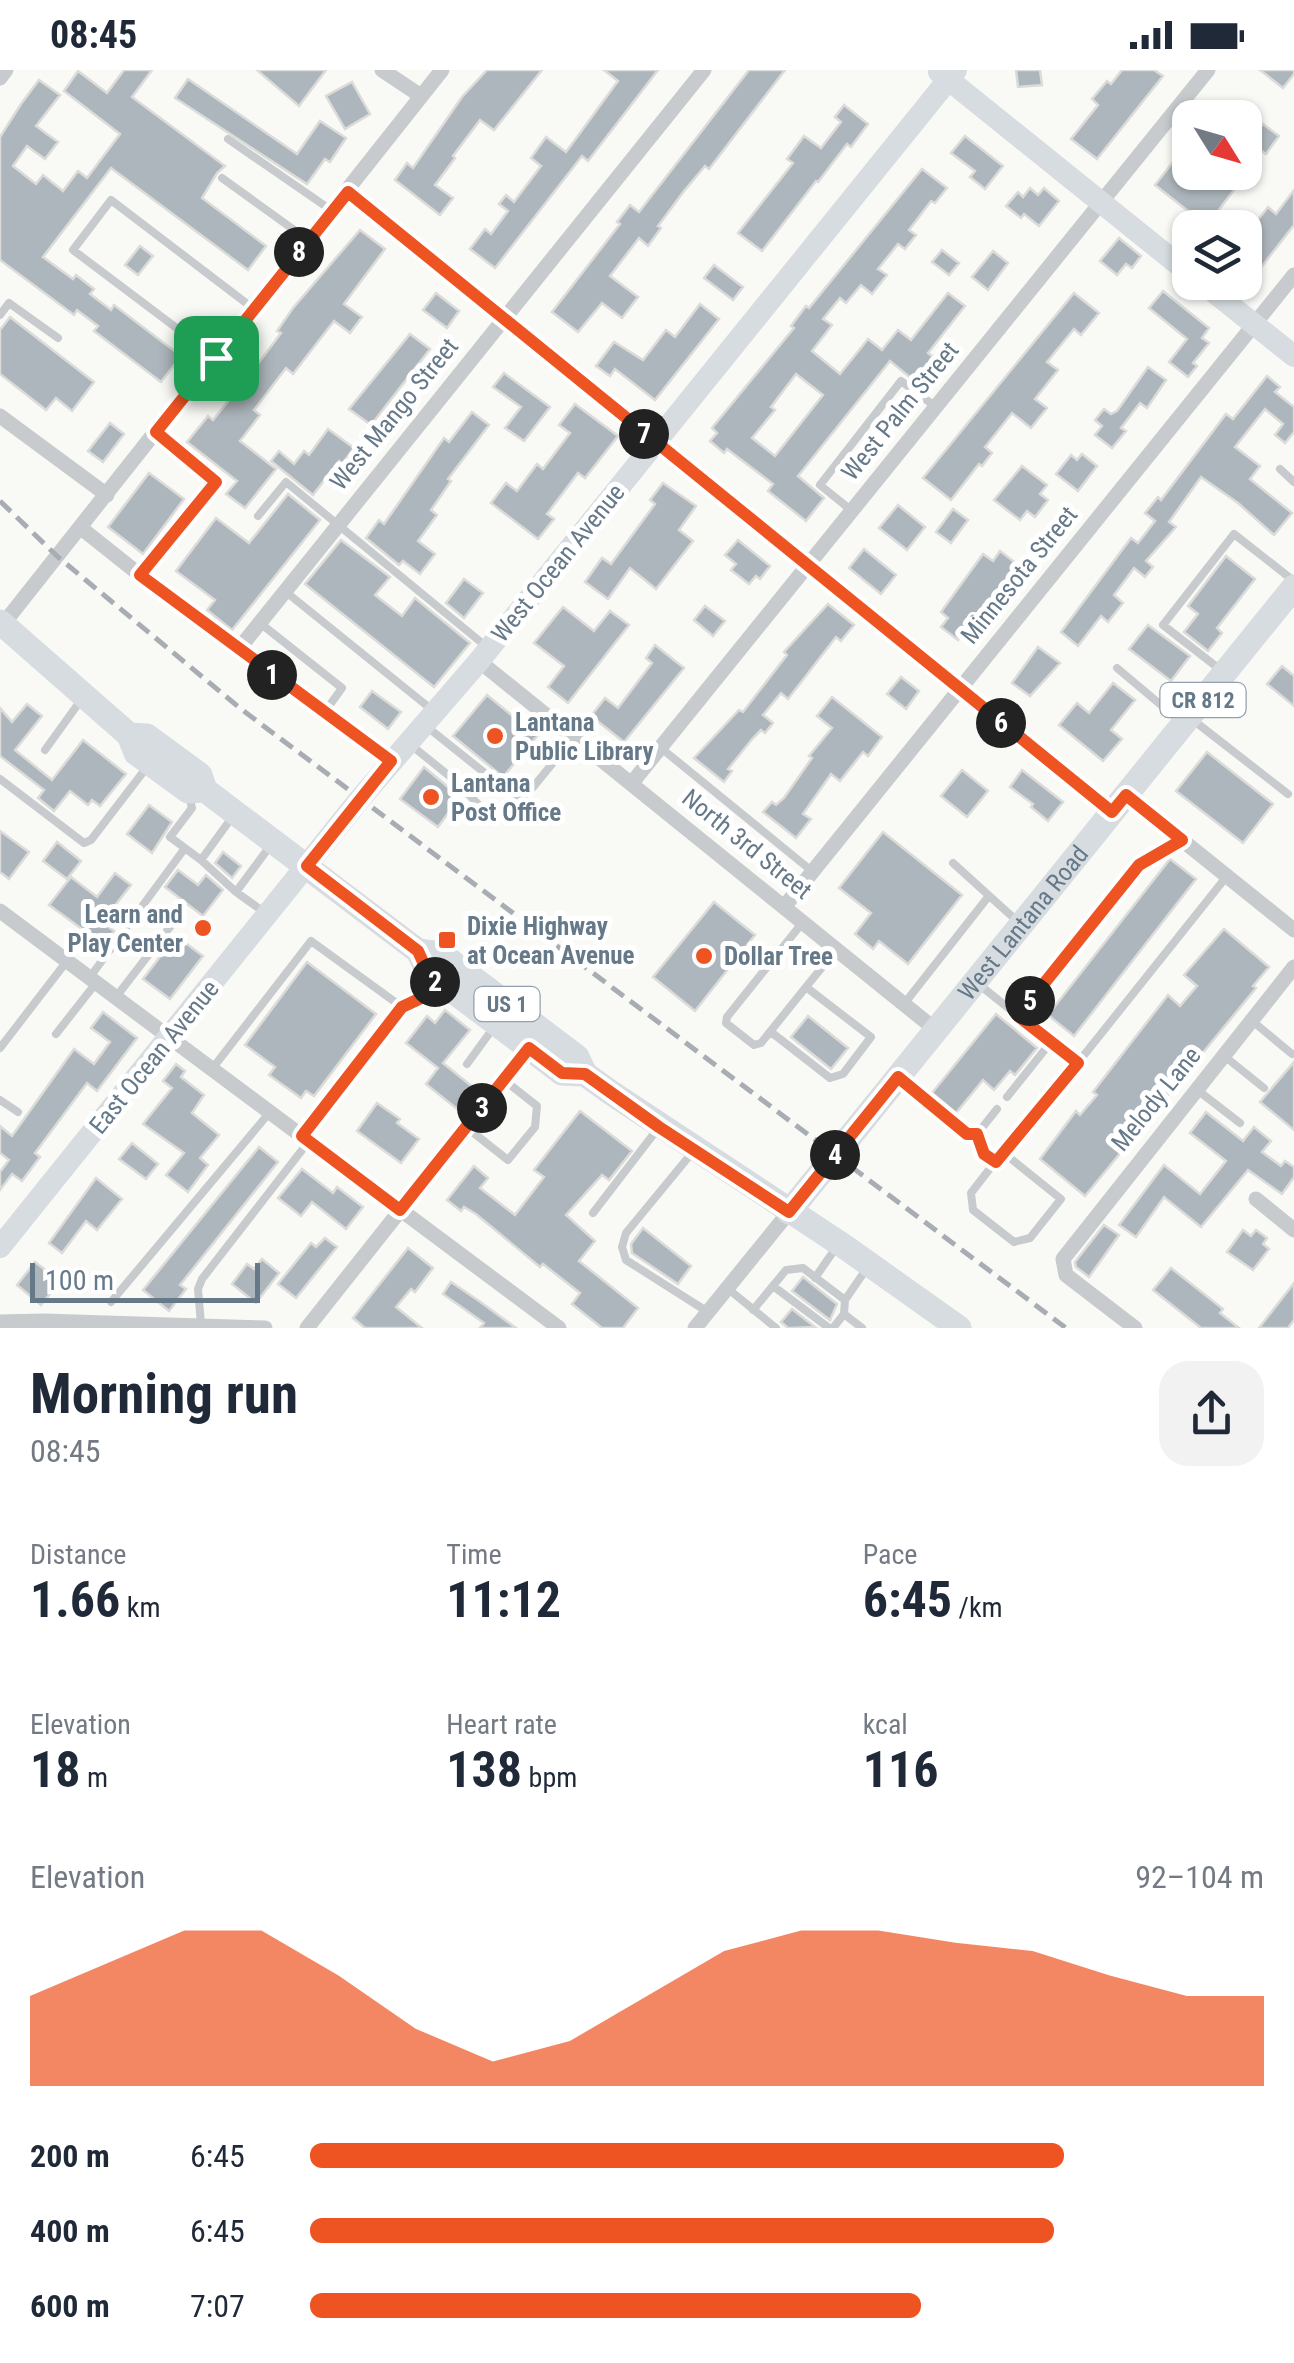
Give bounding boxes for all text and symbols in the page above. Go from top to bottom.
text: 08:45 [50,13,137,57]
north arrow [1172,100,1262,190]
map controls [1172,100,1262,300]
button: layers [1172,210,1262,300]
pin: 8 [274,227,324,277]
text: 8 [292,235,306,268]
pin [174,316,259,401]
icon: arrive [189,331,244,386]
street label: West Mango Street [324,332,464,496]
street label: West Palm Street [835,336,965,486]
pin: 7 [619,409,669,459]
text: 7 [637,417,651,450]
street label: West Ocean Avenue [485,478,631,648]
street label: Minnesota Street [955,501,1083,649]
pin: 1 [247,650,297,700]
text: 1 [265,658,279,691]
road number: CR 812 [1160,683,1246,717]
pin: 6 [976,698,1026,748]
text: 6 [994,706,1008,739]
place label: Lantana Public Library [515,708,654,766]
marker: Lantana Public Library [484,725,506,747]
place label: Lantana Post Office [451,769,561,827]
street label: North 3rd Street [677,783,817,905]
marker: Lantana Post Office [420,786,442,808]
street label: West Lantana Road [952,839,1094,1006]
place label: Learn and Play Center [68,900,183,958]
place label: Dixie Highway at Ocean Avenue [467,912,635,970]
marker: Learn and Play Center [192,917,214,939]
marker: Dixie Highway at Ocean Avenue [436,929,458,951]
place label: Dollar Tree [724,942,833,971]
marker: Dollar Tree [693,945,715,967]
pin: 2 [410,957,460,1007]
text: 2 [428,965,442,998]
street label: East Ocean Avenue [83,974,225,1140]
pin: 5 [1005,976,1055,1026]
text: 5 [1023,984,1037,1017]
road number: US 1 [474,987,540,1021]
street label: Melody Lane [1105,1041,1207,1157]
pin: 3 [457,1083,507,1133]
text: 3 [475,1091,489,1124]
pin: 4 [810,1130,860,1180]
text: 4 [828,1138,842,1171]
scale bar [30,1258,260,1302]
text: 100 m [45,1264,114,1297]
button: share [1159,1361,1264,1466]
text: Morning run [30,1362,298,1426]
text: 08:45 [30,1432,101,1470]
text: Distance [30,1538,127,1571]
text: Time [446,1538,502,1571]
text: Pace [863,1538,918,1571]
text: 1.66 [30,1571,120,1629]
text: 11:12 [446,1571,561,1629]
text: 6:45 [863,1571,952,1629]
text: km [120,1591,160,1624]
text: /km [952,1591,1003,1624]
text: Elevation [30,1708,131,1741]
text: Heart rate [446,1708,557,1741]
text: kcal [863,1708,908,1741]
text: 18 [30,1741,81,1799]
text: 138 [446,1741,522,1799]
text: 116 [863,1741,938,1799]
text: m [81,1761,108,1794]
text: bpm [522,1761,577,1794]
text: Elevation [30,1858,145,1896]
text: 92–104 m [1135,1858,1264,1896]
text: 200 m [30,2137,110,2175]
text: 6:45 [190,2137,245,2175]
text: 400 m [30,2212,110,2250]
text: 6:45 [190,2212,245,2250]
text: 600 m [30,2287,110,2325]
text: 7:07 [190,2287,245,2325]

